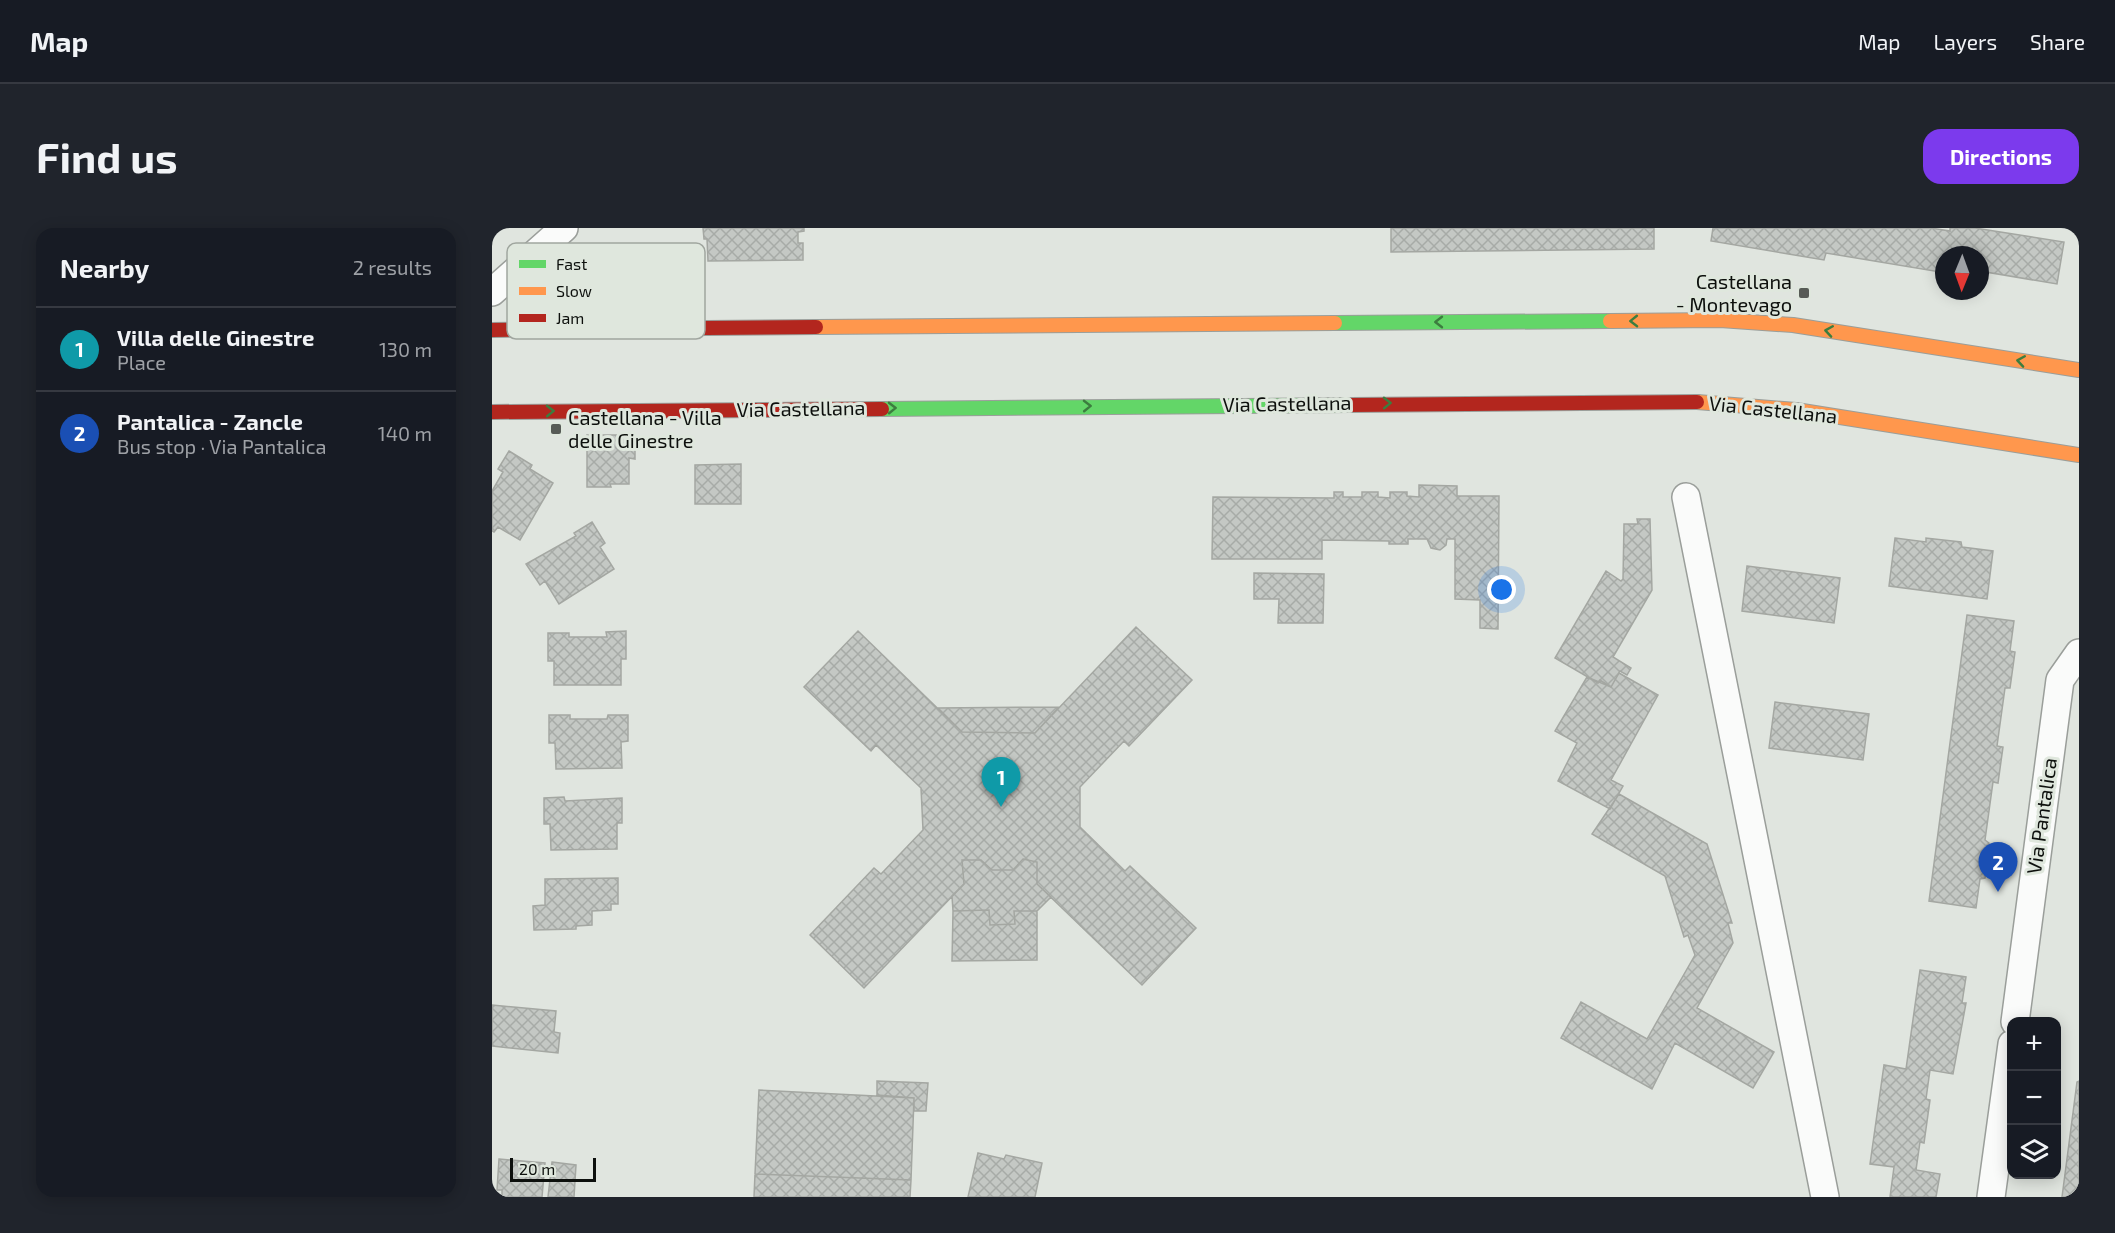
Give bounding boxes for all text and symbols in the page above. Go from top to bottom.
text: Map [30,24,88,58]
text: Map [1858,29,1900,54]
text: Layers [1933,29,1997,54]
text: Share [2030,29,2085,54]
button: Directions [1923,129,2079,184]
text: Find us [36,131,178,181]
legend [507,243,705,339]
north arrow [1935,246,1989,300]
text: Nearby [60,252,149,283]
text: Fast [556,254,587,273]
text: 2 results [353,255,432,279]
place label: Castellana - Montevago [1676,269,1792,316]
text: Slow [556,281,592,300]
marker: Castellana - Montevago [1797,286,1811,300]
text: Jam [556,308,584,327]
one-way arrow [1630,315,1639,327]
one-way arrow [1435,316,1444,328]
text: Villa delle Ginestre [117,324,314,350]
one-way arrow [1824,325,1834,338]
text: 1 [75,337,84,361]
text: 130 m [379,337,432,361]
text: Place [117,350,166,374]
one-way arrow [2017,355,2027,368]
street label: Via Castellana [1222,390,1352,416]
street label: Via Castellana [1708,390,1838,428]
street label: Via Castellana [736,395,866,421]
one-way arrow [1383,397,1392,409]
one-way arrow [1083,400,1092,412]
one-way arrow [888,402,897,414]
one-way arrow [546,405,555,417]
place label: Castellana - Villa delle Ginestre [568,405,722,452]
text: Pantalica - Zancle [117,408,303,434]
text: 2 [74,421,85,445]
text: 140 m [378,421,432,445]
marker: Castellana - Villa delle Ginestre [549,422,563,436]
text: Bus stop · Via Pantalica [117,434,326,458]
your location [1487,575,1516,604]
street label: Via Pantalica [2021,756,2061,876]
pin: 1 [982,758,1020,807]
pin: 2 [1978,842,2018,892]
map controls [2007,1017,2061,1179]
button: + [2007,1017,2061,1071]
button: − [2007,1071,2061,1125]
button: layers [2007,1125,2061,1179]
scale bar [510,1155,596,1182]
text: 20 m [519,1159,555,1178]

